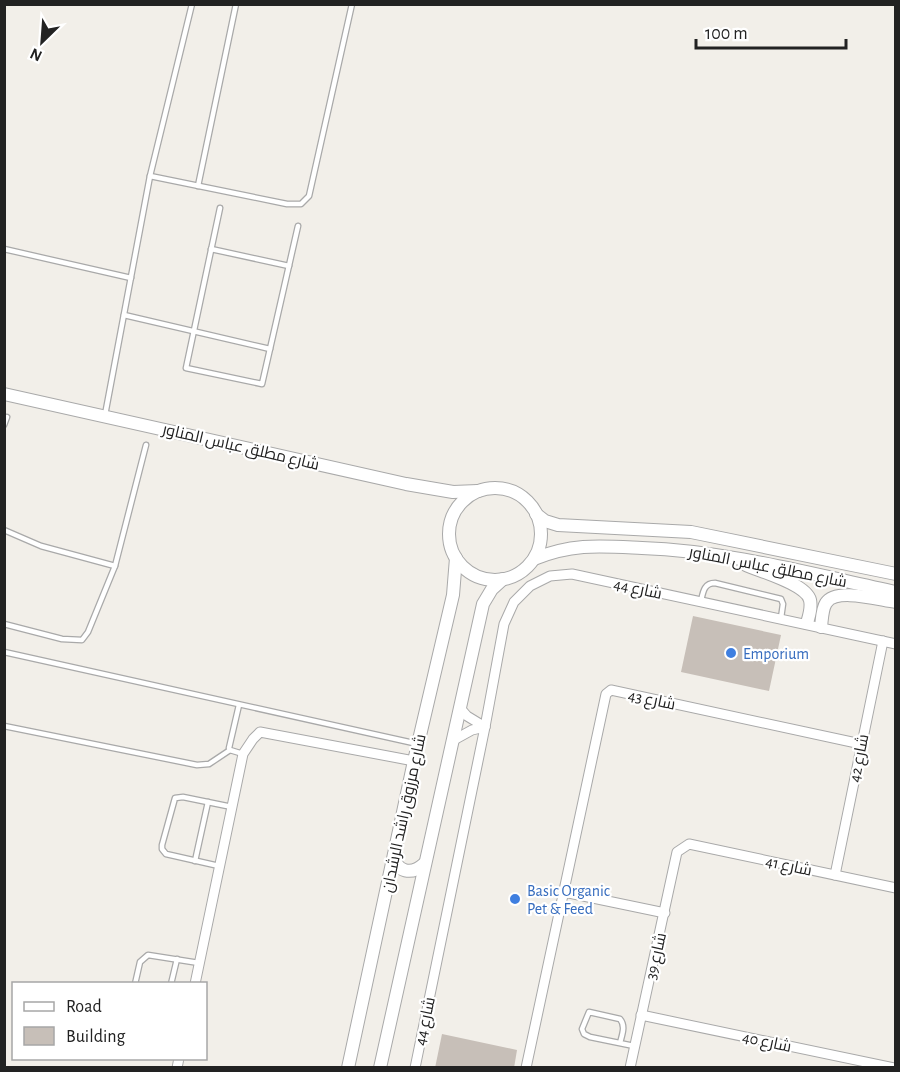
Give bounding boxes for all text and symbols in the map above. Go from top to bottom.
north arrow [12,12,72,72]
scale bar [696,12,846,50]
text: 100 m [705,25,748,43]
text: N [28,45,45,64]
street label: شارع مطلق عباس المناور [159,420,321,476]
street label: شارع مطلق عباس المناور [686,543,848,593]
street label: شارع 44 [612,575,664,605]
marker: Emporium [724,646,738,660]
place label: Emporium [743,646,809,662]
street label: شارع 43 [626,686,677,716]
street label: شارع مرزوق راشد الرشدان [378,732,432,894]
street label: شارع 42 [846,733,874,784]
street label: شارع 41 [764,852,814,882]
place label: Basic Organic Pet & Feed [527,883,610,917]
marker: Basic Organic Pet & Feed [508,892,522,906]
street label: شارع 39 [642,931,672,982]
legend [12,982,207,1060]
street label: شارع 44 [411,995,441,1047]
text: Road [66,998,102,1016]
text: Building [66,1028,126,1046]
street label: شارع 40 [740,1028,793,1058]

